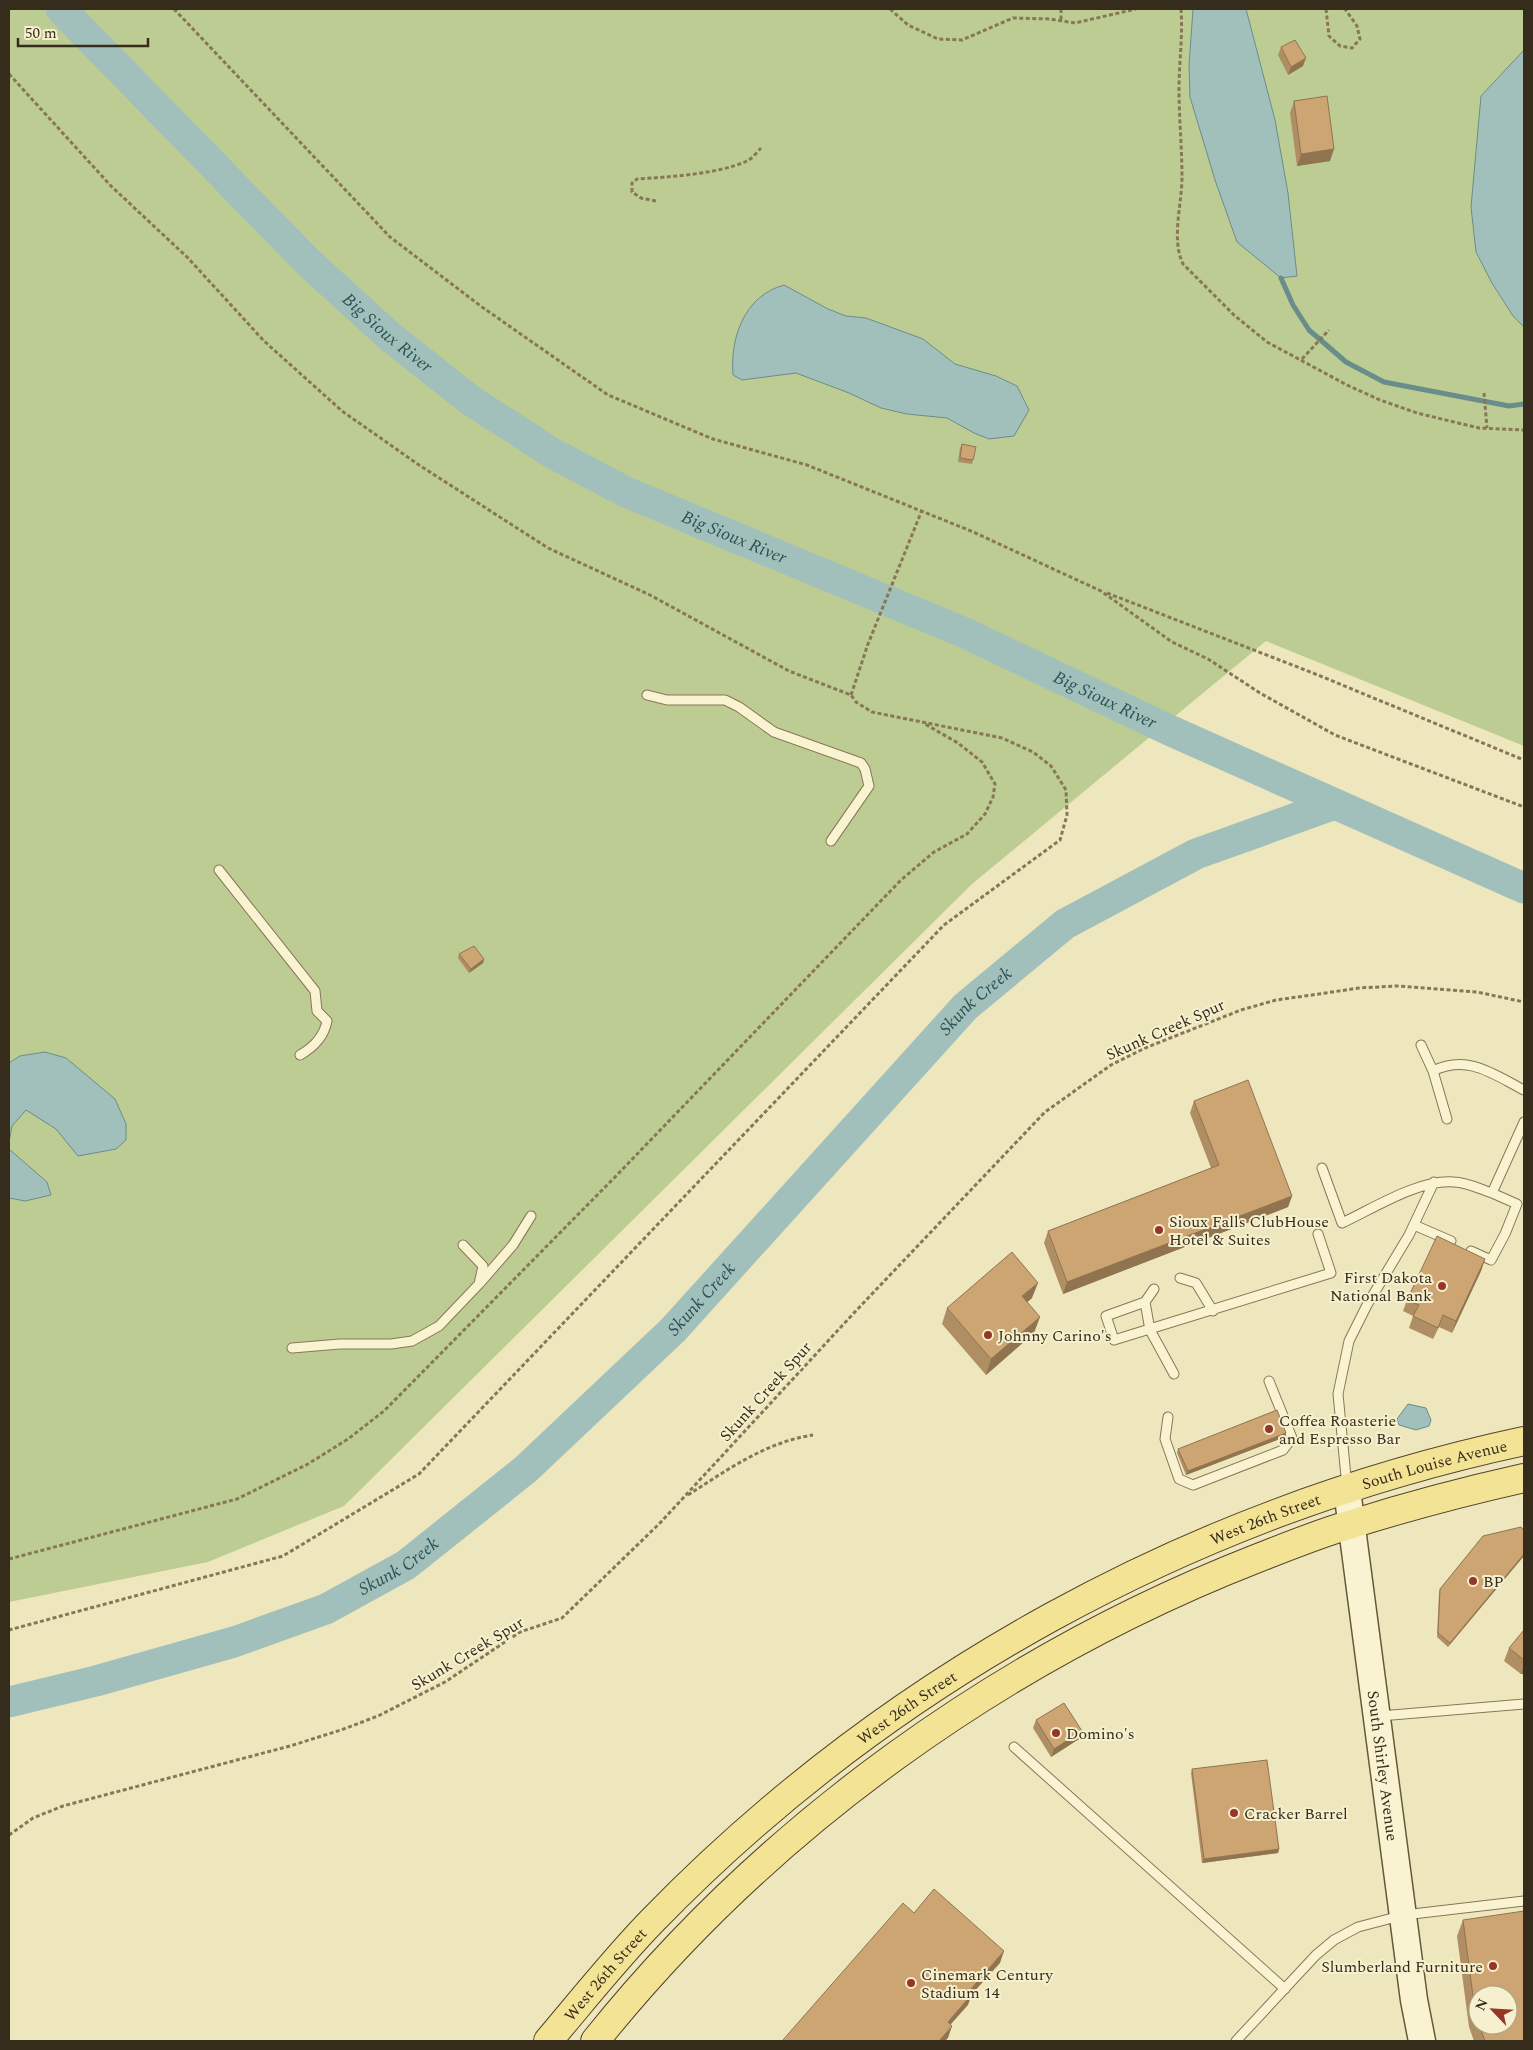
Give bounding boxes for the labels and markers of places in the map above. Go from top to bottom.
place label: Sioux Falls ClubHouse Hotel & Suites [1169,1210,1329,1252]
marker: Sioux Falls ClubHouse Hotel & Suites [1153,1224,1165,1236]
place label: First Dakota National Bank [1330,1266,1432,1308]
marker: First Dakota National Bank [1436,1280,1448,1292]
place label: Johnny Carino's [998,1324,1112,1348]
marker: Johnny Carino's [982,1329,994,1341]
place label: Coffea Roasterie and Espresso Bar [1279,1409,1401,1451]
marker: Coffea Roasterie and Espresso Bar [1263,1423,1275,1435]
place label: BP [1483,1570,1504,1594]
marker: BP [1467,1575,1479,1587]
place label: Domino's [1066,1722,1135,1746]
marker: Domino's [1050,1727,1062,1739]
place label: Cracker Barrel [1244,1802,1348,1826]
marker: Cracker Barrel [1228,1807,1240,1819]
place label: Slumberland Furniture [1321,1955,1483,1979]
marker: Slumberland Furniture [1487,1960,1499,1972]
place label: Cinemark Century Stadium 14 [921,1963,1054,2005]
marker: Cinemark Century Stadium 14 [905,1977,917,1989]

